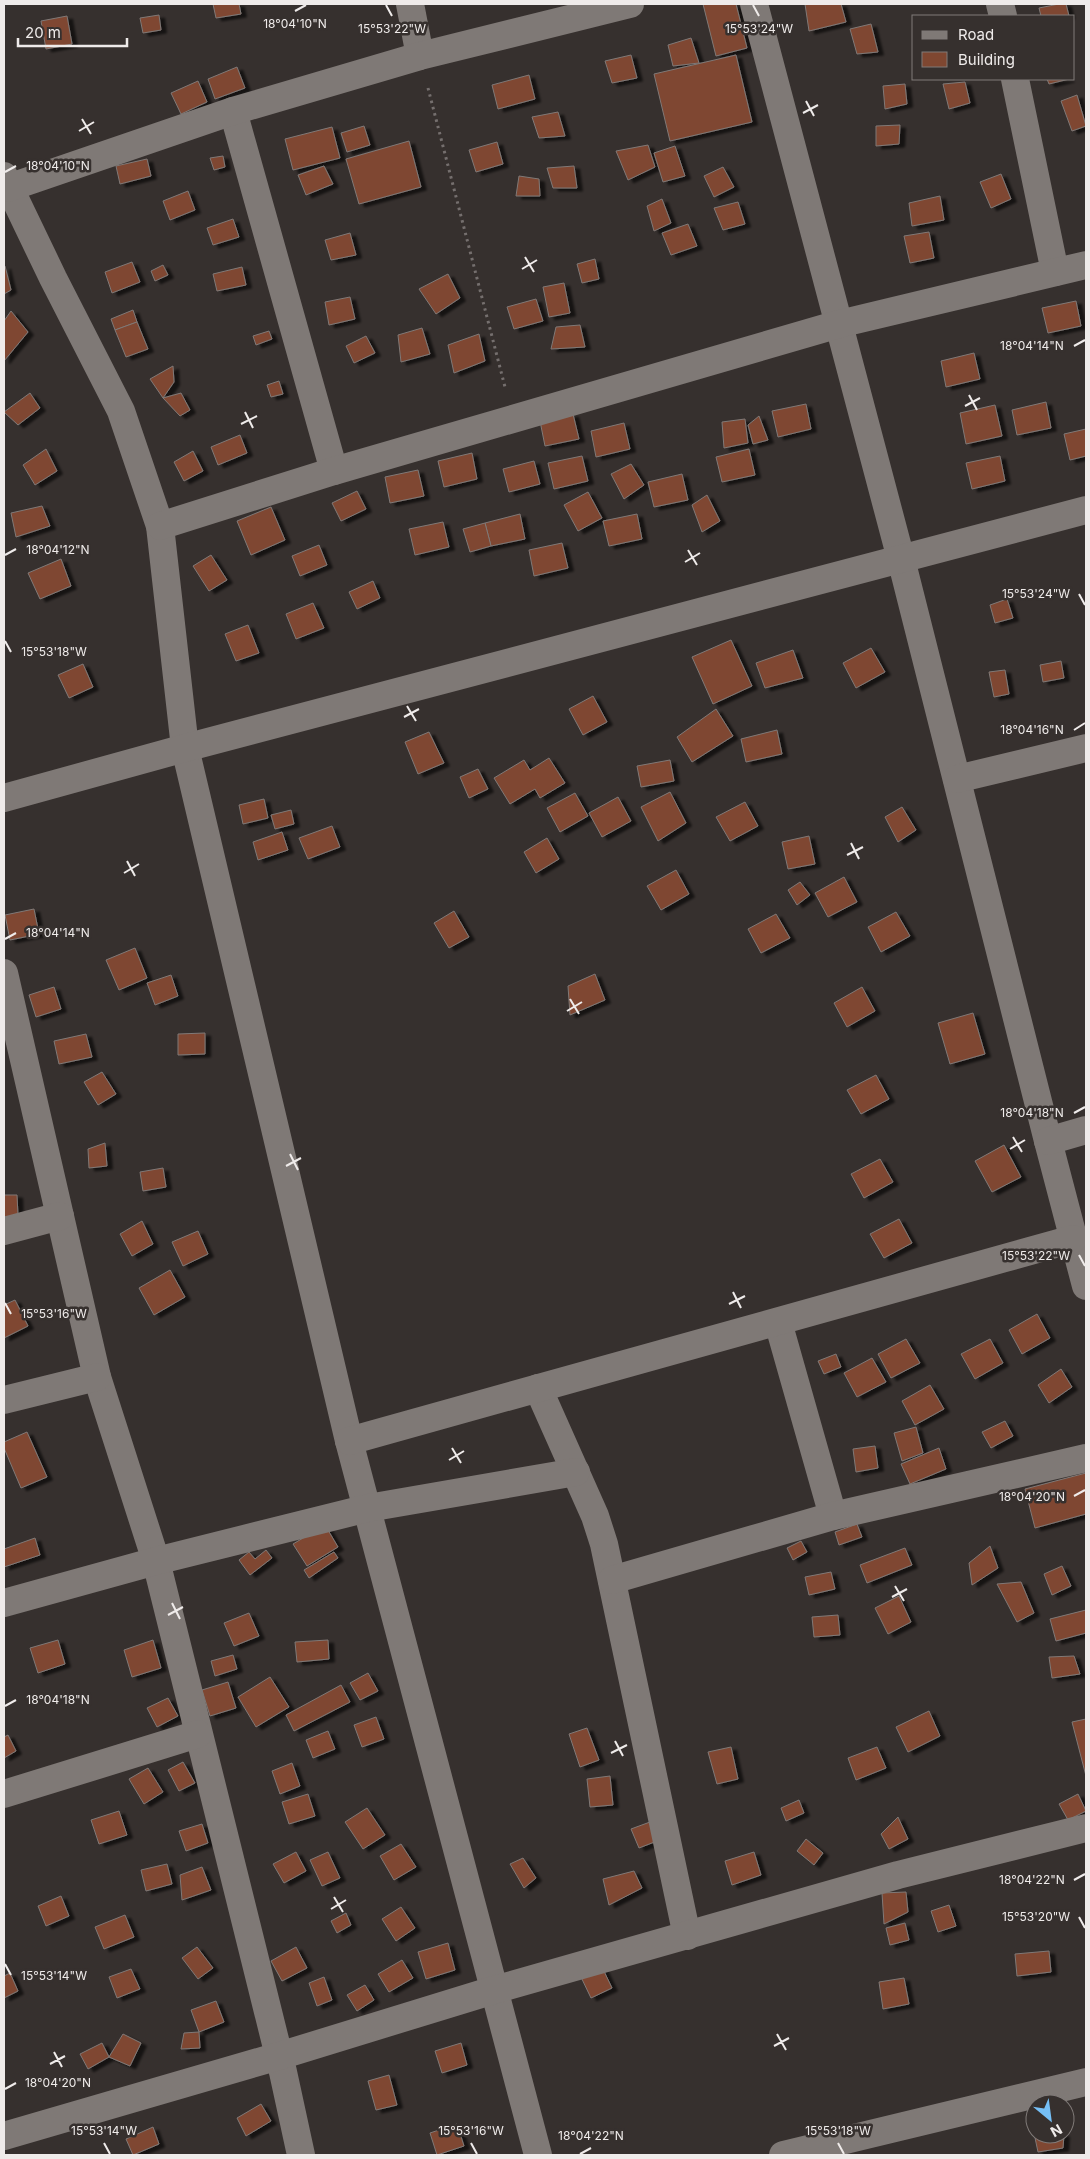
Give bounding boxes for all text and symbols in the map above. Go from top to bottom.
scale bar [18,15,126,47]
legend [912,15,1075,80]
text: 18°04'10"N [263,16,327,31]
text: 15°53'22"W [358,21,426,36]
text: 15°53'24"W [725,21,793,36]
text: 20 m [25,23,61,42]
text: Road [958,25,994,44]
text: Building [958,50,1015,69]
text: 18°04'10"N [26,158,90,173]
text: 18°04'14"N [1000,338,1064,353]
text: 18°04'12"N [26,542,90,557]
text: 15°53'24"W [1002,586,1070,601]
text: 15°53'18"W [21,644,87,659]
text: 18°04'16"N [1000,722,1064,737]
text: 18°04'14"N [26,925,90,940]
text: 18°04'18"N [1000,1105,1064,1120]
text: 15°53'22"W [1002,1248,1070,1263]
text: 15°53'16"W [21,1306,87,1321]
text: 18°04'20"N [999,1489,1065,1504]
text: 18°04'18"N [26,1692,90,1707]
text: 18°04'22"N [999,1872,1065,1887]
text: 15°53'20"W [1002,1909,1070,1924]
text: 15°53'14"W [21,1968,87,1983]
text: 18°04'20"N [25,2075,91,2090]
north arrow [1025,2094,1075,2144]
text: N [1048,2121,1065,2141]
text: 15°53'14"W [71,2123,137,2138]
text: 15°53'16"W [438,2123,504,2138]
text: 15°53'18"W [805,2123,871,2138]
text: 18°04'22"N [558,2128,624,2143]

